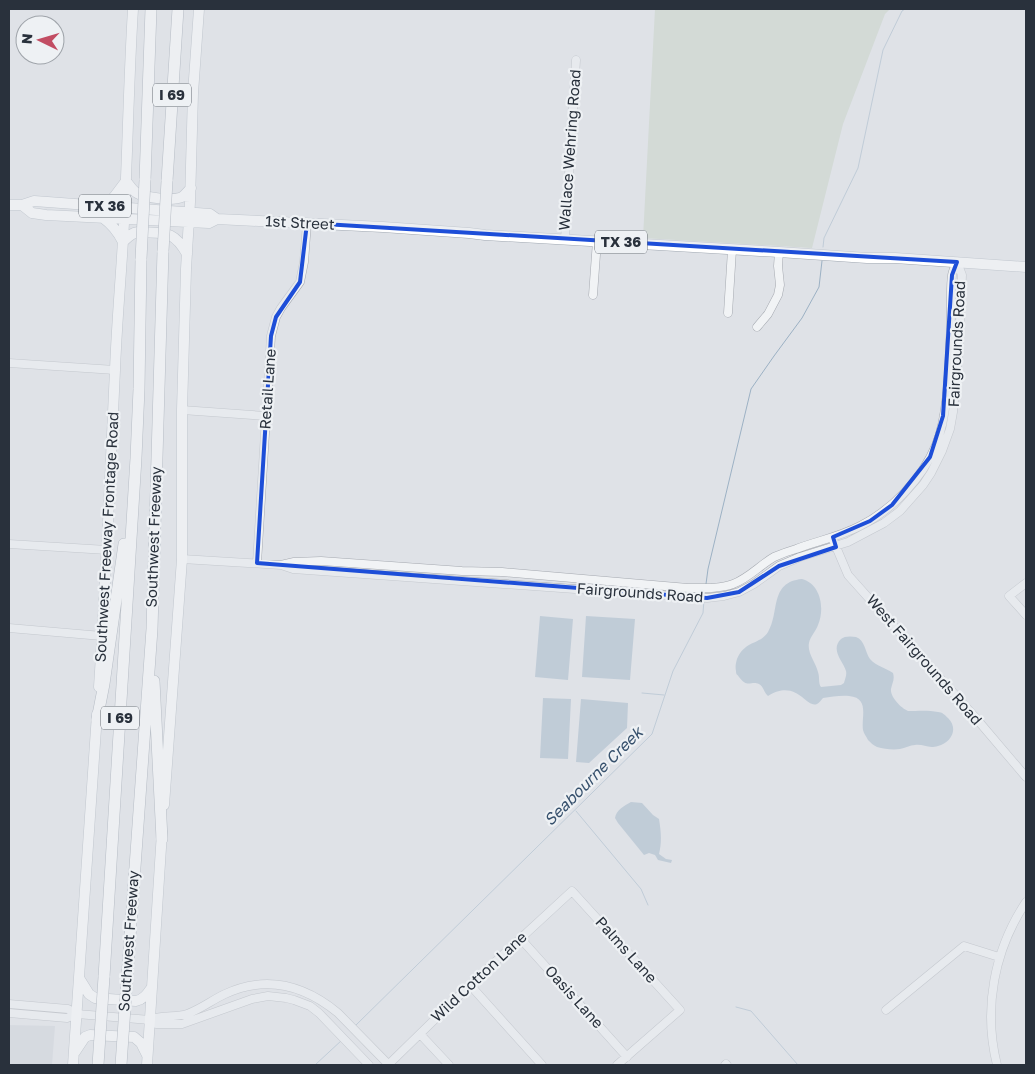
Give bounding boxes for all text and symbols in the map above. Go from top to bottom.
north arrow [15,15,65,65]
text: N [18,33,35,45]
street label: Wallace Wehring Road [554,69,584,231]
road number: I 69 [153,84,191,106]
road number: TX 36 [79,195,131,218]
street label: 1st Street [265,211,335,233]
road number: TX 36 [595,230,647,253]
street label: Fairgrounds Road [944,280,968,408]
street label: Retail Lane [255,348,279,430]
street label: Southwest Freeway Frontage Road [90,411,122,663]
street label: Southwest Freeway [142,465,164,608]
street label: Fairgrounds Road [576,579,704,605]
street label: West Fairgrounds Road [863,590,986,728]
road number: I 69 [101,706,139,730]
water label: Seabourne Creek [539,721,648,830]
street label: Southwest Freeway [114,869,142,1012]
street label: Palms Lane [592,912,661,986]
street label: Wild Cotton Lane [427,927,530,1025]
street label: Oasis Lane [542,961,608,1032]

